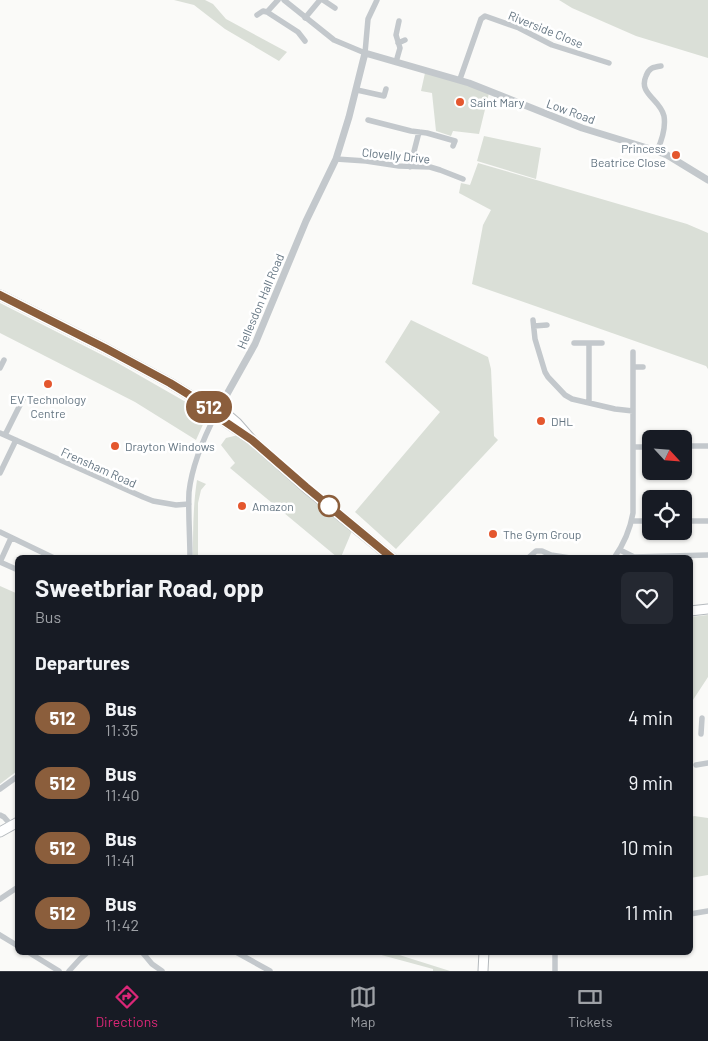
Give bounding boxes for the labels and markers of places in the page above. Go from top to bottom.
place label: Saint Mary [470,95,525,109]
marker: Saint Mary [454,96,466,108]
place label: Princess Beatrice Close [591,141,666,169]
marker: Princess Beatrice Close [670,149,682,161]
marker: EV Technology Centre [42,378,54,390]
place label: EV Technology Centre [10,392,87,420]
place label: DHL [551,414,573,428]
marker: DHL [535,415,547,427]
place label: Drayton Windows [125,439,215,453]
marker: Drayton Windows [109,440,121,452]
unlabelled marker [318,495,340,517]
place label: Amazon [252,499,294,513]
marker: Amazon [236,500,248,512]
place label: The Gym Group [503,527,581,541]
marker: The Gym Group [487,528,499,540]

